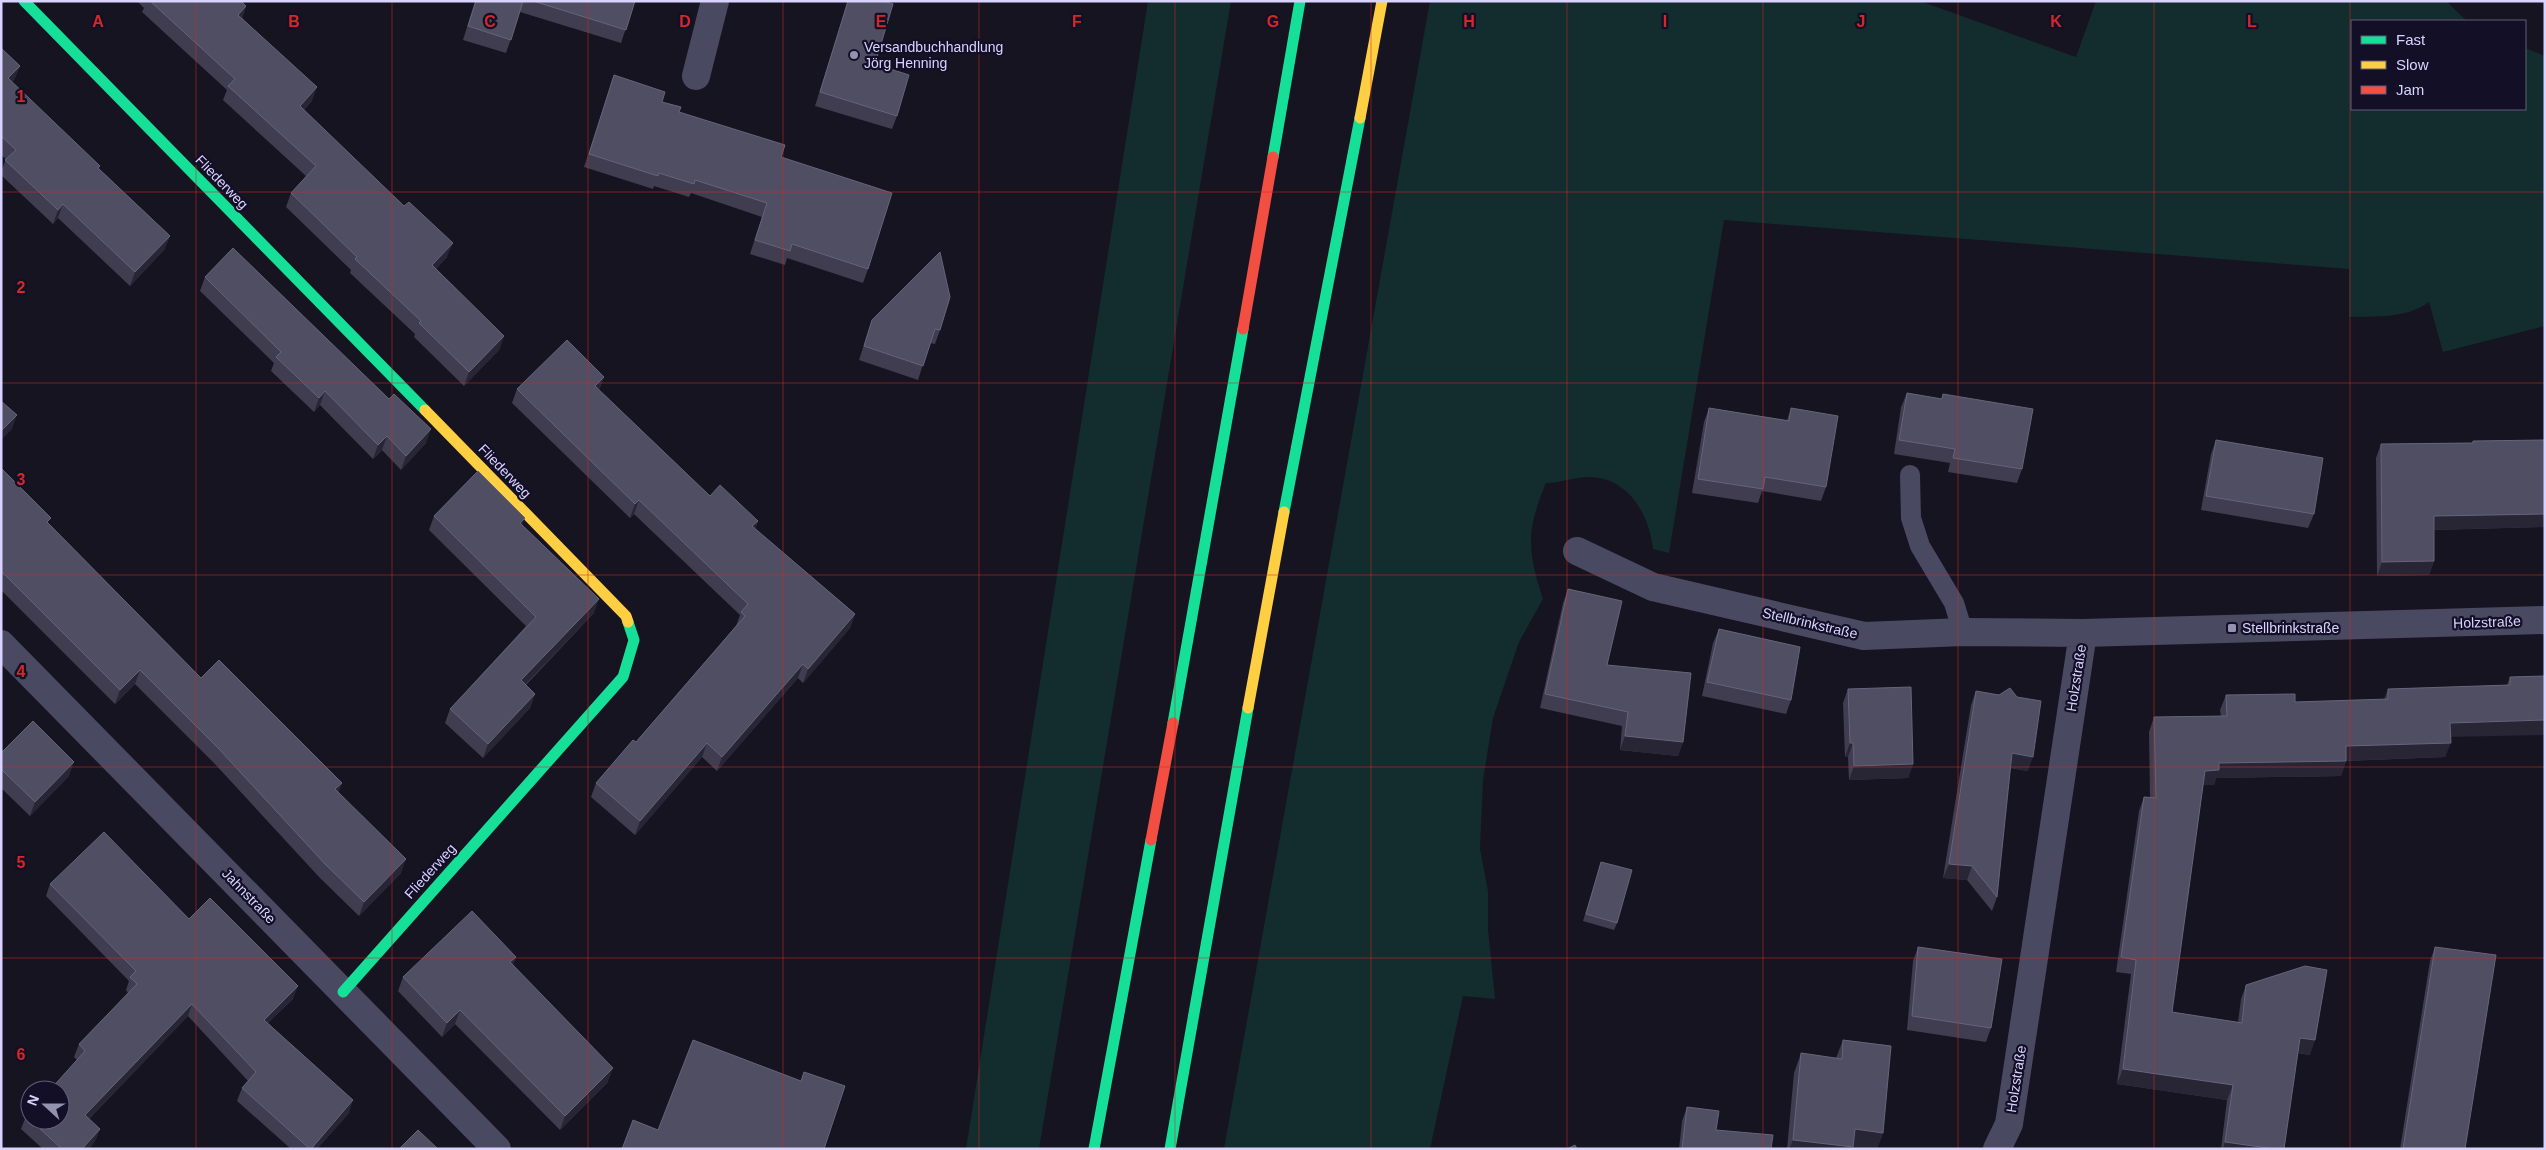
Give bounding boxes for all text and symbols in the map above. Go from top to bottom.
text: A [92,13,104,30]
text: B [288,13,300,30]
text: C [484,13,496,30]
text: D [679,13,691,30]
text: E [876,13,887,30]
text: F [1072,13,1082,30]
text: G [1267,13,1279,30]
text: H [1463,13,1475,30]
text: I [1663,13,1667,30]
text: J [1857,13,1865,30]
text: K [2050,13,2062,30]
text: L [2247,13,2257,30]
legend [2351,20,2526,110]
text: Fast [2396,31,2426,48]
place label: Versandbuchhandlung Jörg Henning [864,39,1003,71]
marker: Versandbuchhandlung Jörg Henning [848,49,860,61]
text: Slow [2396,56,2429,73]
text: Jam [2396,81,2424,98]
text: 1 [17,88,26,105]
street label: Fliederweg [192,152,252,212]
text: 2 [17,279,26,296]
street label: Fliederweg [475,441,535,501]
text: 3 [17,471,26,488]
street label: Stellbrinkstraße [1761,604,1859,642]
street label: Holzstraße [2453,613,2521,631]
place label: Stellbrinkstraße [2242,620,2339,636]
marker: Stellbrinkstraße [2226,622,2238,634]
street label: Holzstraße [2063,643,2089,713]
text: 4 [17,663,26,680]
street label: Fliederweg [401,840,459,902]
text: 5 [17,854,26,871]
street label: Jahnstraße [219,865,279,927]
street label: Holzstraße [2003,1044,2029,1114]
text: 6 [17,1046,26,1063]
north arrow [20,1080,70,1130]
text: N [24,1093,42,1108]

